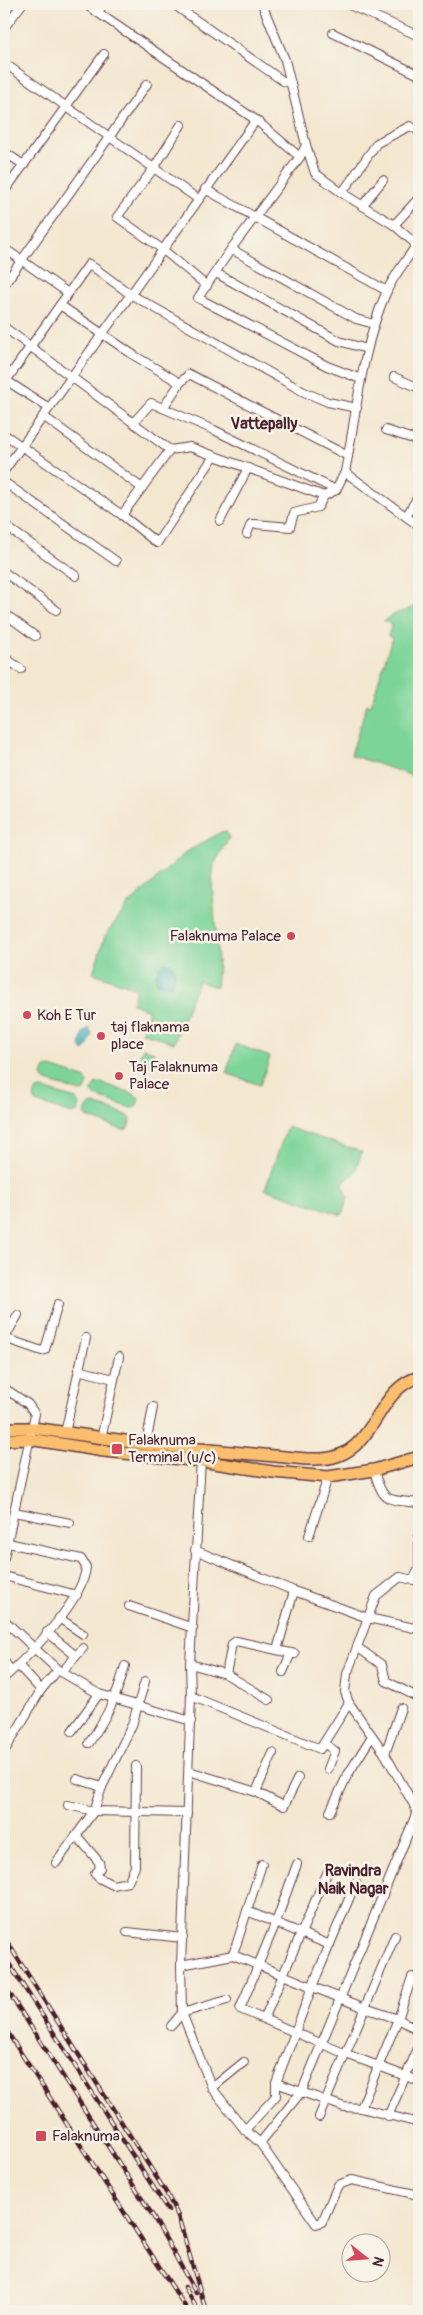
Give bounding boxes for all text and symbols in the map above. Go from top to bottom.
district label: Vattepally [231,414,298,434]
place label: Falaknuma Palace [170,927,282,946]
marker: Falaknuma Palace [285,930,297,942]
place label: Koh E Tur [37,1006,97,1025]
marker: Koh E Tur [21,1009,33,1021]
place label: taj flaknama place [110,1018,189,1054]
marker: taj flaknama place [95,1030,107,1042]
place label: Taj Falaknuma Palace [129,1058,218,1094]
marker: Taj Falaknuma Palace [113,1070,125,1082]
place label: Falaknuma Terminal (u/c) [128,1431,217,1467]
marker: Falaknuma Terminal (u/c) [110,1442,124,1456]
district label: Ravindra Naik Nagar [318,1861,389,1899]
place label: Falaknuma [52,2127,120,2146]
marker: Falaknuma [34,2129,48,2143]
north arrow [340,2232,390,2282]
text: N [368,2255,387,2269]

